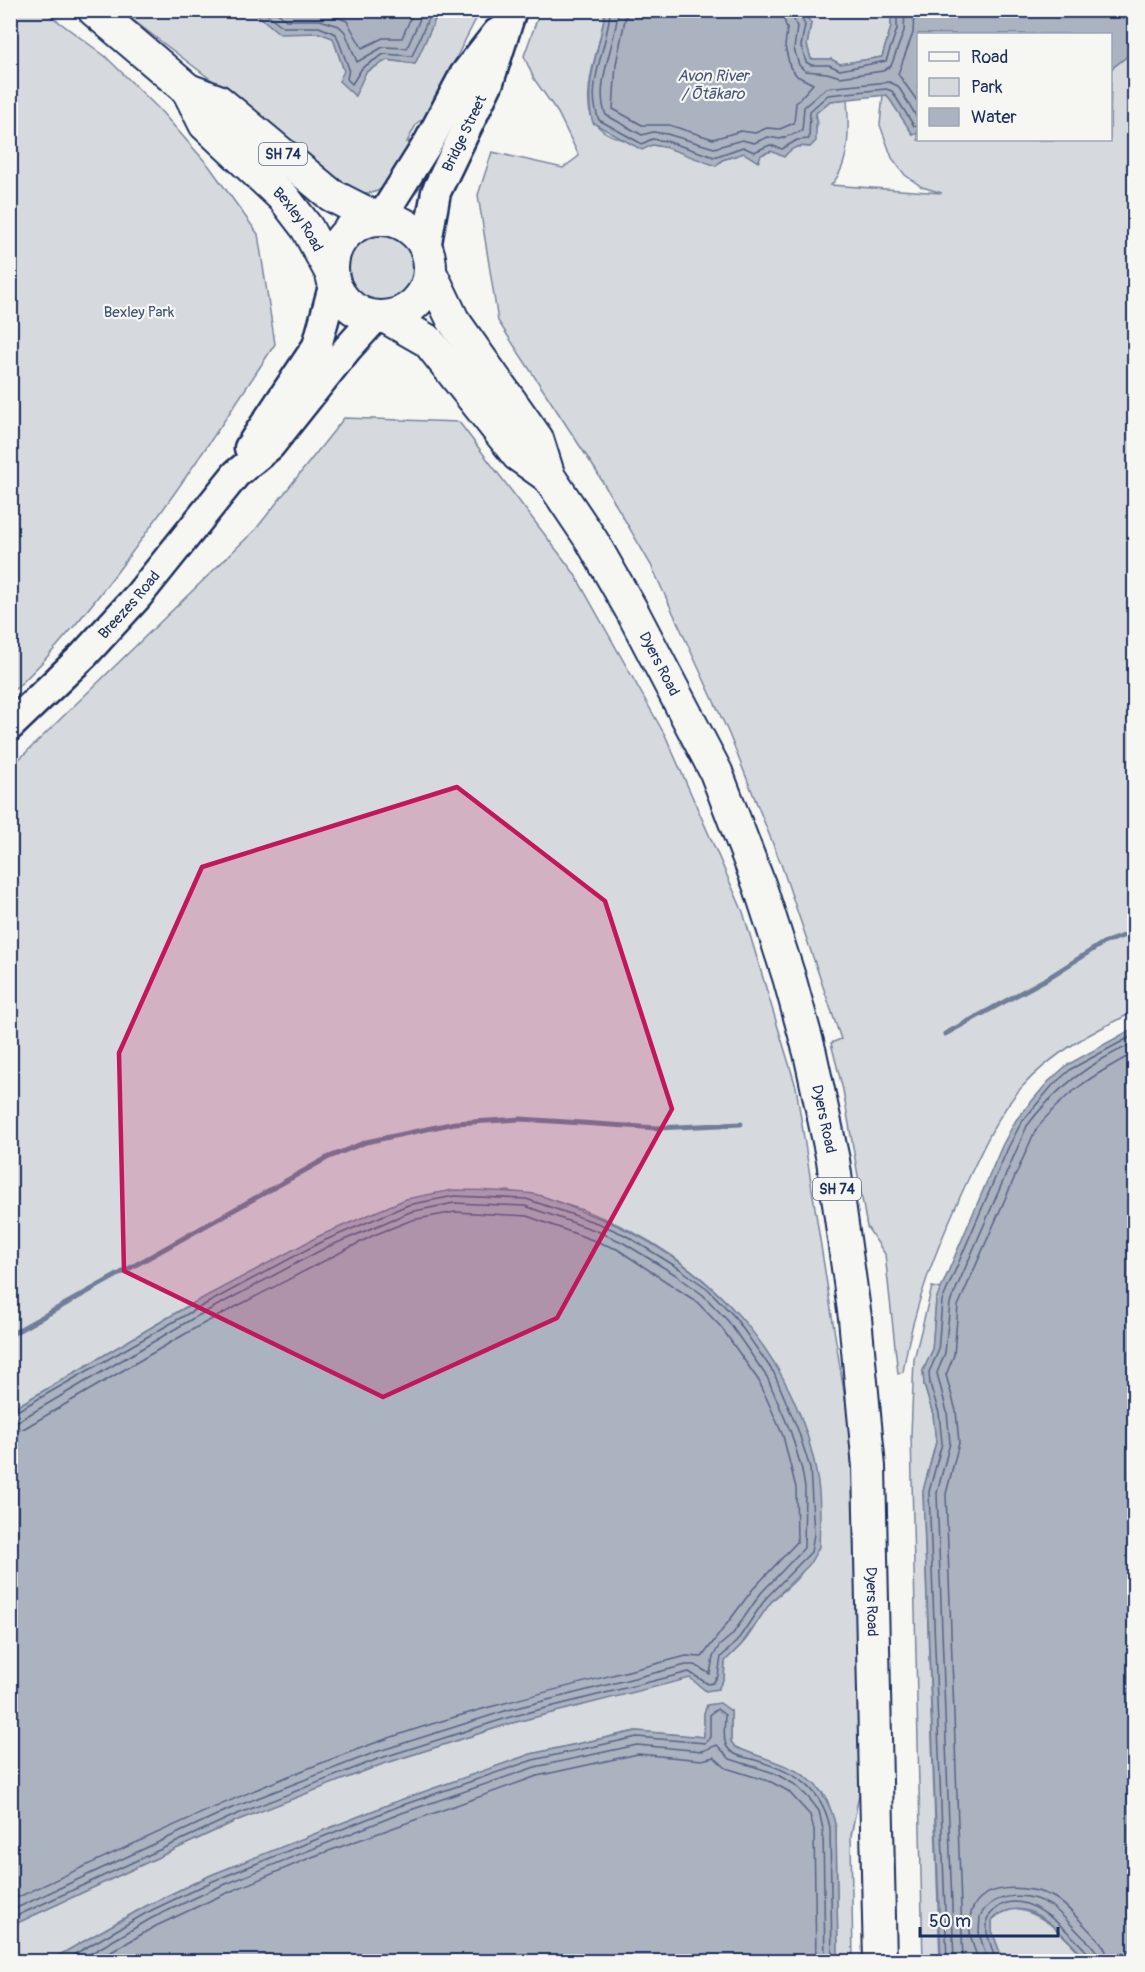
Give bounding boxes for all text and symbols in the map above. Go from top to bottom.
legend [917,33,1112,141]
text: Road [971,46,1008,69]
water label: Avon River / Ōtākaro [678,66,751,104]
text: Park [971,76,1003,99]
street label: Bridge Street [438,91,492,175]
text: Water [971,106,1017,129]
road number: SH 74 [259,143,307,165]
street label: Bexley Road [269,183,327,255]
park label: Bexley Park [104,303,175,322]
street label: Breezes Road [94,567,164,643]
street label: Dyers Road [635,629,684,699]
street label: Dyers Road [807,1083,840,1155]
road number: SH 74 [813,1178,861,1200]
street label: Dyers Road [861,1567,882,1637]
scale bar [920,1900,1058,1938]
text: 50 m [929,1910,971,1933]

